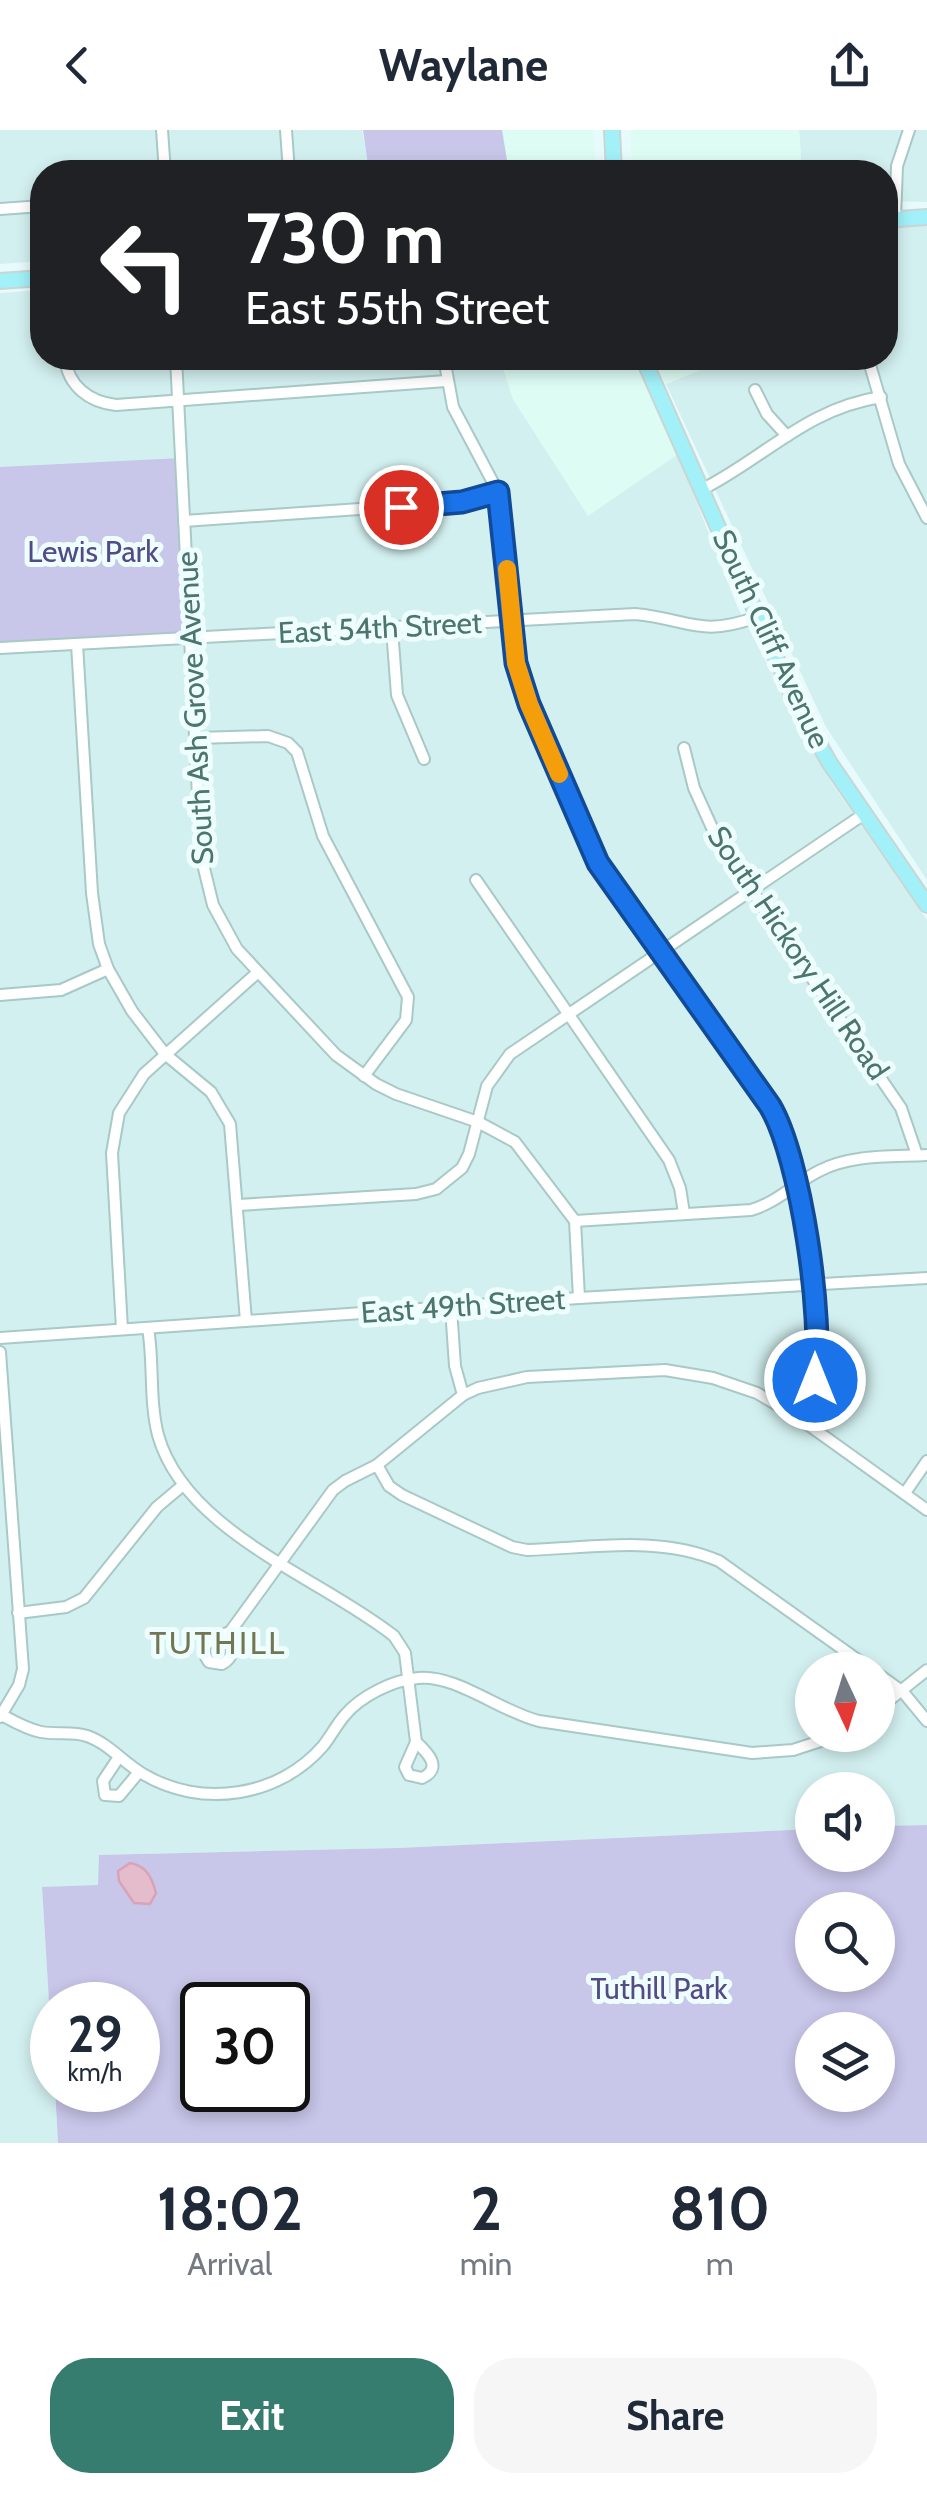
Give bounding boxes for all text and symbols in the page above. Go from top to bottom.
icon: back [50,38,105,93]
text: Waylane [379,38,548,92]
icon: share [822,38,877,93]
text: 730 m [245,195,444,281]
icon: left [80,200,210,330]
text: East 55th Street [245,281,549,335]
pin [359,465,444,550]
icon: arrive [374,480,429,535]
street label: South Cliff Avenue [705,524,838,754]
park label: Lewis Park [27,533,159,570]
street label: South Ash Grove Avenue [168,550,221,866]
street label: East 54th Street [277,604,483,651]
street label: South Hickory Hill Road [700,819,897,1086]
street label: East 49th Street [359,1280,566,1331]
position arrow [763,1328,867,1432]
district label: TUTHILL [149,1623,287,1662]
north arrow [795,1652,895,1752]
map controls [795,1652,895,2112]
button: sound [795,1772,895,1872]
button: search [795,1892,895,1992]
park label: Tuthill Park [591,1970,728,2007]
speed limit sign: 30 [180,1982,310,2112]
text: 29 [68,2004,122,2065]
button: layers [795,2012,895,2112]
text: km/h [68,2057,122,2087]
text: 18:02 [157,2172,303,2245]
text: 2 [470,2172,502,2245]
text: 810 [669,2172,770,2245]
text: Arrival [187,2244,272,2283]
text: min [460,2244,512,2283]
text: m [706,2244,734,2283]
button: Exit [50,2358,454,2473]
button: Share [474,2358,877,2473]

